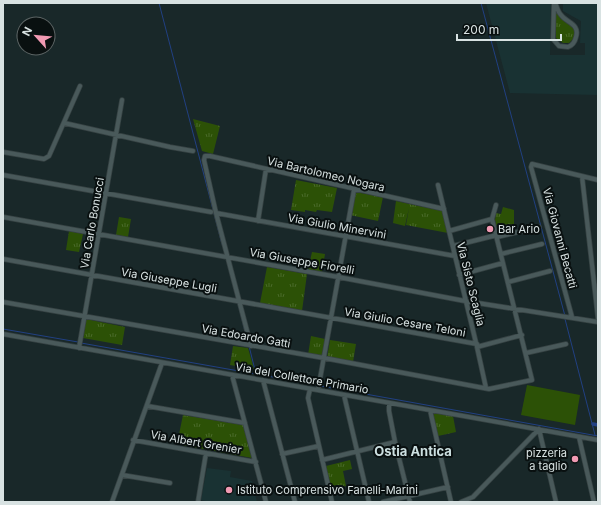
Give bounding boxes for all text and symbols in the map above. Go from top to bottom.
north arrow [16,16,56,56]
scale bar [457,16,561,42]
text: 200 m [463,22,499,37]
text: N [19,25,35,38]
street label: Via Bartolomeo Nogara [266,154,386,194]
street label: Via Carlo Bonucci [77,176,107,270]
street label: Via Giovanni Becatti [540,186,580,290]
street label: Via Giulio Minervini [287,210,387,242]
place label: Bar Ario [498,222,540,236]
marker: Bar Ario [485,224,495,234]
street label: Via Sisto Scaglia [454,241,488,327]
street label: Via Giuseppe Fiorelli [248,245,356,277]
street label: Via Giuseppe Lugli [120,265,218,295]
street label: Via Giulio Cesare Teloni [343,304,467,340]
street label: Via Edoardo Gatti [200,321,292,351]
street label: Via del Collettore Primario [234,359,370,397]
street label: Via Albert Grenier [149,427,243,457]
district label: Ostia Antica [374,443,452,459]
place label: pizzeria a taglio [526,446,567,473]
marker: pizzeria a taglio [570,454,580,464]
place label: Istituto Comprensivo Fanelli-Marini [237,483,418,497]
marker: Istituto Comprensivo Fanelli-Marini [224,485,234,495]

